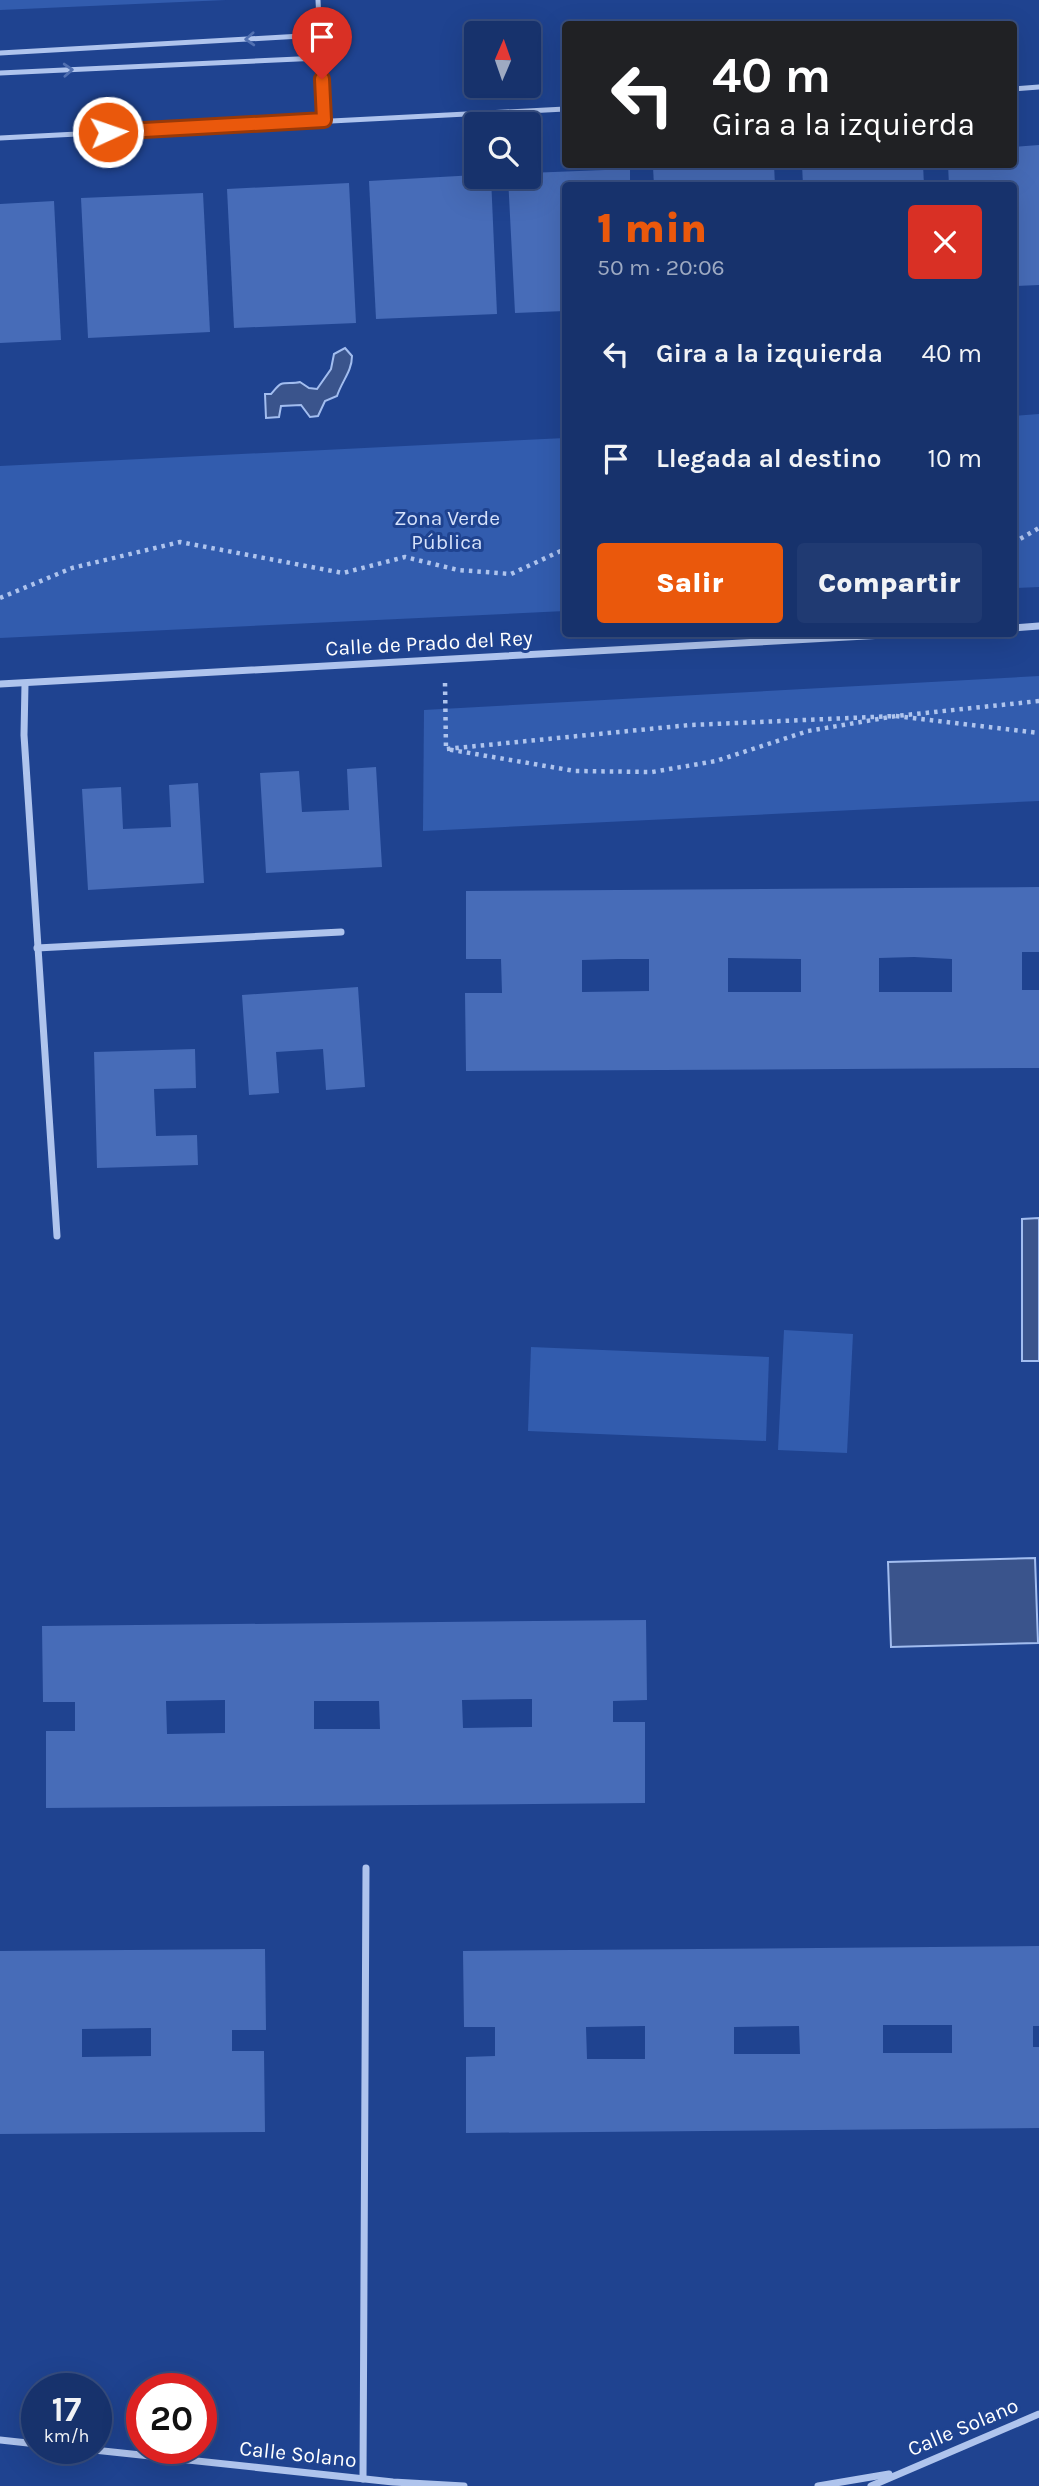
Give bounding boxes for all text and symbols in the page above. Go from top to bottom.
pin [292,7,352,79]
icon: arrive [303,18,341,56]
north arrow [464,21,541,98]
map controls [464,21,541,189]
one-way arrow [245,31,256,46]
text: 40 m [712,47,831,104]
icon: left [597,49,688,140]
one-way arrow [63,63,74,78]
position arrow [71,95,145,169]
text: Gira a la izquierda [712,106,975,143]
button: search [464,112,541,189]
text: 1 min [597,203,707,253]
button: close [908,205,982,279]
text: 50 m · 20:06 [597,254,725,281]
icon: left [597,335,635,373]
text: Gira a la izquierda [656,338,883,369]
text: 40 m [922,338,982,369]
icon: arrive [597,440,635,478]
text: Llegada al destino [656,443,882,474]
text: 10 m [927,443,982,474]
park label: Zona Verde Pública [394,506,500,554]
button: Salir [597,543,783,623]
button: Compartir [797,543,982,623]
street label: Calle de Prado del Rey [325,626,533,660]
speed limit sign: 20 [126,2373,217,2464]
text: 17 [52,2389,81,2430]
street label: Calle Solano [904,2393,1022,2461]
text: km/h [44,2425,89,2447]
street label: Calle Solano [238,2436,358,2472]

